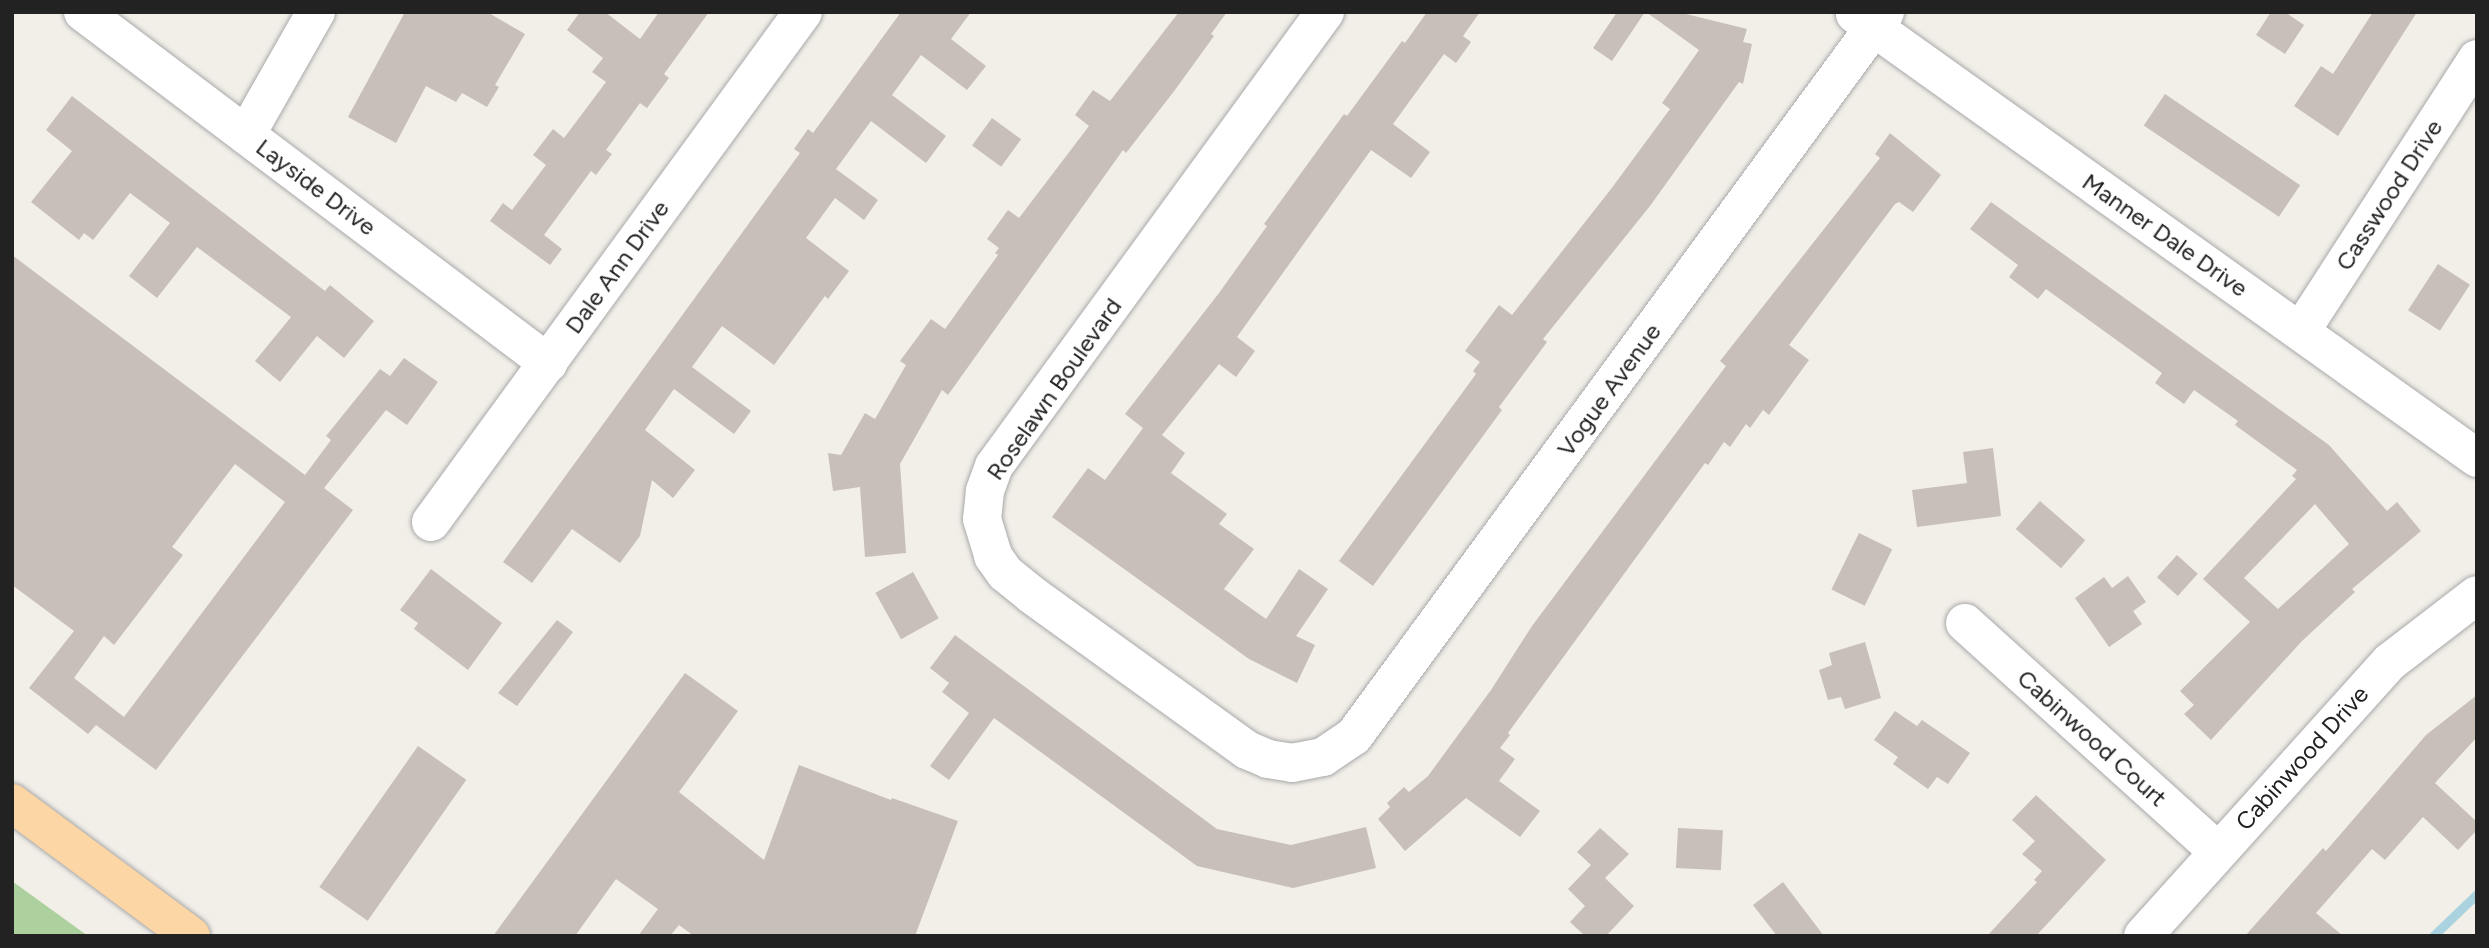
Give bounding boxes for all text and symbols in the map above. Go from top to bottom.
street label: Casswood Drive [2330,114,2448,276]
street label: Layside Drive [250,133,382,241]
street label: Manner Dale Drive [2077,167,2253,303]
street label: Dale Ann Drive [559,195,675,339]
street label: Roselawn Boulevard [980,293,1128,485]
street label: Vogue Avenue [1551,318,1667,462]
street label: Cabinwood Court [2012,664,2172,812]
street label: Cabinwood Drive [2230,680,2374,836]

